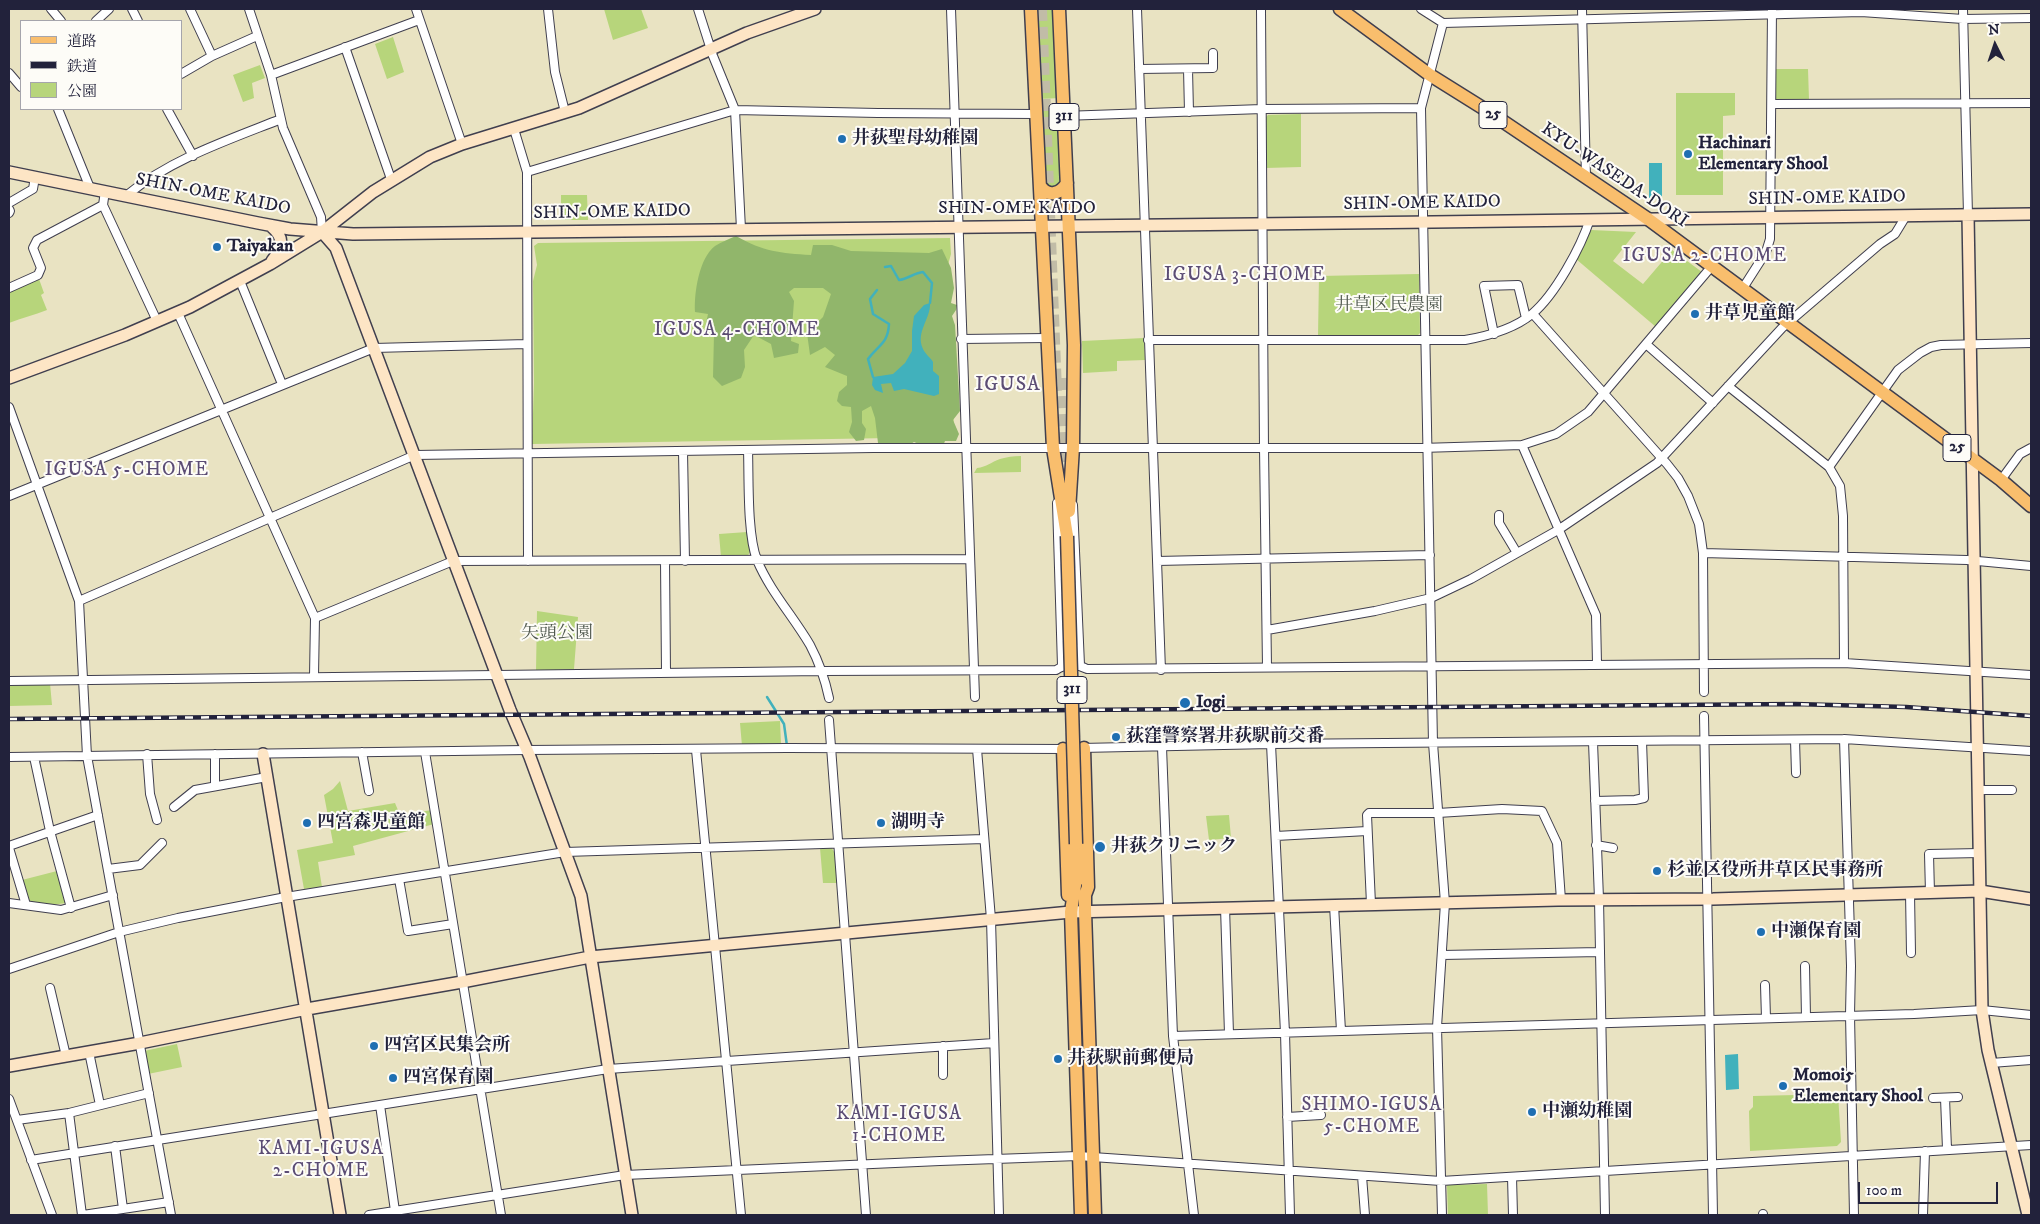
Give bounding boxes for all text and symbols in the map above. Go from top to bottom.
legend [20,20,182,110]
north arrow [1970,20,2020,70]
text: N [1988,21,2000,39]
text: 道路 [67,32,97,51]
text: 鉄道 [67,57,97,76]
text: 公園 [67,82,97,101]
road number: 25 [1479,102,1507,128]
road number: 311 [1049,104,1079,130]
street label: KYU-WASEDA-DORI [1537,119,1691,233]
place label: 井荻聖母幼稚園 [852,128,978,150]
marker: 井荻聖母幼稚園 [836,133,848,145]
place label: Hachinari Elementary Shool [1698,133,1828,176]
marker: Hachinari Elementary Shool [1682,148,1694,160]
street label: SHIN-OME KAIDO [134,169,292,221]
street label: SHIN-OME KAIDO [1748,187,1906,211]
street label: SHIN-OME KAIDO [1343,192,1501,216]
street label: SHIN-OME KAIDO [938,198,1096,220]
street label: SHIN-OME KAIDO [533,201,691,225]
place label: Taiyakan [227,236,293,258]
marker: Taiyakan [211,241,223,253]
district label: IGUSA 2-CHOME [1621,246,1789,268]
district label: IGUSA 3-CHOME [1162,265,1328,287]
park label: 井草区民農園 [1335,295,1443,317]
place label: 井草児童館 [1705,303,1795,325]
marker: 井草児童館 [1689,308,1701,320]
district label: IGUSA 4-CHOME [652,320,822,342]
district label: IGUSA [975,374,1041,398]
road number: 25 [1943,434,1971,462]
district label: IGUSA 5-CHOME [43,460,211,482]
park label: 矢頭公園 [521,623,593,645]
road number: 311 [1057,676,1087,704]
place label: Iogi [1196,692,1225,714]
marker: Iogi [1178,696,1192,710]
place label: 荻窪警察署井荻駅前交番 [1126,726,1324,748]
marker: 荻窪警察署井荻駅前交番 [1110,731,1122,743]
place label: 四宮森児童館 [317,812,425,834]
place label: 湖明寺 [891,812,945,834]
marker: 四宮森児童館 [301,817,313,829]
marker: 湖明寺 [875,817,887,829]
place label: 井荻クリニック [1111,836,1237,858]
marker: 井荻クリニック [1093,840,1107,854]
place label: 杉並区役所井草区民事務所 [1667,860,1883,882]
marker: 杉並区役所井草区民事務所 [1651,865,1663,877]
place label: 中瀬保育園 [1771,921,1861,943]
marker: 中瀬保育園 [1755,926,1767,938]
place label: 四宮区民集会所 [384,1035,510,1057]
marker: 四宮区民集会所 [368,1040,380,1052]
place label: 井荻駅前郵便局 [1068,1048,1194,1070]
marker: 井荻駅前郵便局 [1052,1053,1064,1065]
place label: Momoi5 Elementary Shool [1793,1065,1923,1108]
place label: 四宮保育園 [403,1067,493,1089]
marker: 四宮保育園 [387,1072,399,1084]
marker: Momoi5 Elementary Shool [1777,1080,1789,1092]
district label: SHIMO-IGUSA 5-CHOME [1300,1095,1444,1139]
place label: 中瀬幼稚園 [1542,1101,1632,1123]
district label: KAMI-IGUSA 1-CHOME [835,1104,963,1148]
marker: 中瀬幼稚園 [1526,1106,1538,1118]
district label: KAMI-IGUSA 2-CHOME [257,1139,385,1183]
scale bar [1860,1172,2000,1204]
text: 100 m [1866,1181,1902,1200]

